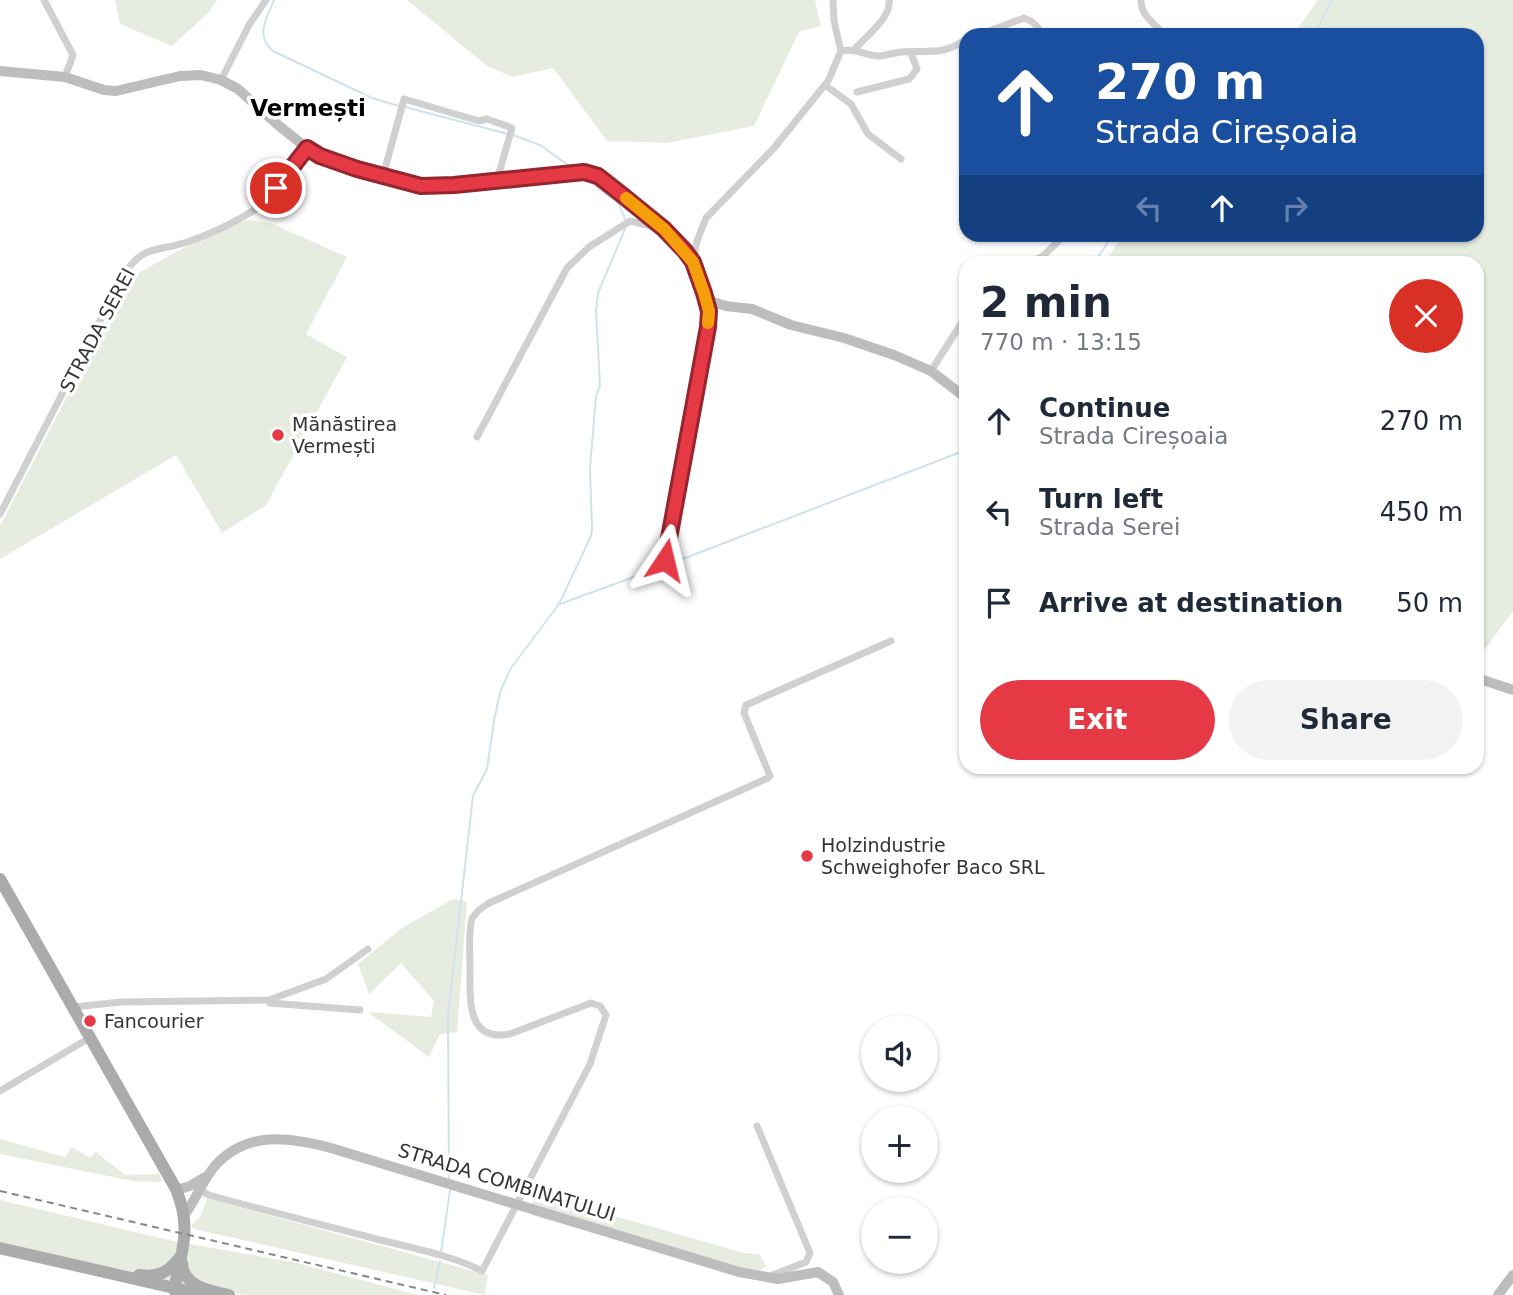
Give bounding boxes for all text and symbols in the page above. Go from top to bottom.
text: 270 m [1095,54,1265,111]
icon: ahead [980,56,1071,147]
district label: Vermești [250,95,366,122]
text: Strada Cireșoaia [1095,113,1358,151]
pin [246,158,306,218]
icon: arrive [257,169,295,207]
icon: left [1130,189,1168,227]
icon: ahead [1203,189,1241,227]
icon: right [1276,189,1314,227]
street label: STRADA SEREI [55,264,139,396]
text: 2 min [980,278,1112,327]
button: close [1389,279,1463,353]
text: 770 m · 13:15 [980,329,1142,355]
text: Continue [1039,393,1170,423]
icon: ahead [980,402,1018,440]
text: 270 m [1380,406,1463,436]
place label: Mănăstirea Vermești [292,413,397,458]
text: Strada Cireșoaia [1039,423,1228,449]
marker: Mănăstirea Vermești [270,427,286,443]
text: Turn left [1039,484,1163,514]
icon: left [980,493,1018,531]
text: 450 m [1380,497,1463,527]
text: Strada Serei [1039,514,1180,540]
position arrow [628,523,702,597]
icon: arrive [980,584,1018,622]
text: Arrive at destination [1039,588,1343,618]
text: 50 m [1396,588,1463,618]
button: Exit [980,680,1215,760]
button: Share [1229,680,1463,760]
place label: Holzindustrie Schweighofer Baco SRL [821,834,1045,878]
marker: Holzindustrie Schweighofer Baco SRL [799,848,815,864]
place label: Fancourier [104,1010,204,1032]
marker: Fancourier [82,1013,98,1029]
map controls [861,1015,938,1274]
button: sound [861,1015,938,1092]
button: + [861,1106,938,1183]
street label: STRADA COMBINATULUI [396,1138,618,1226]
button: − [861,1197,938,1274]

